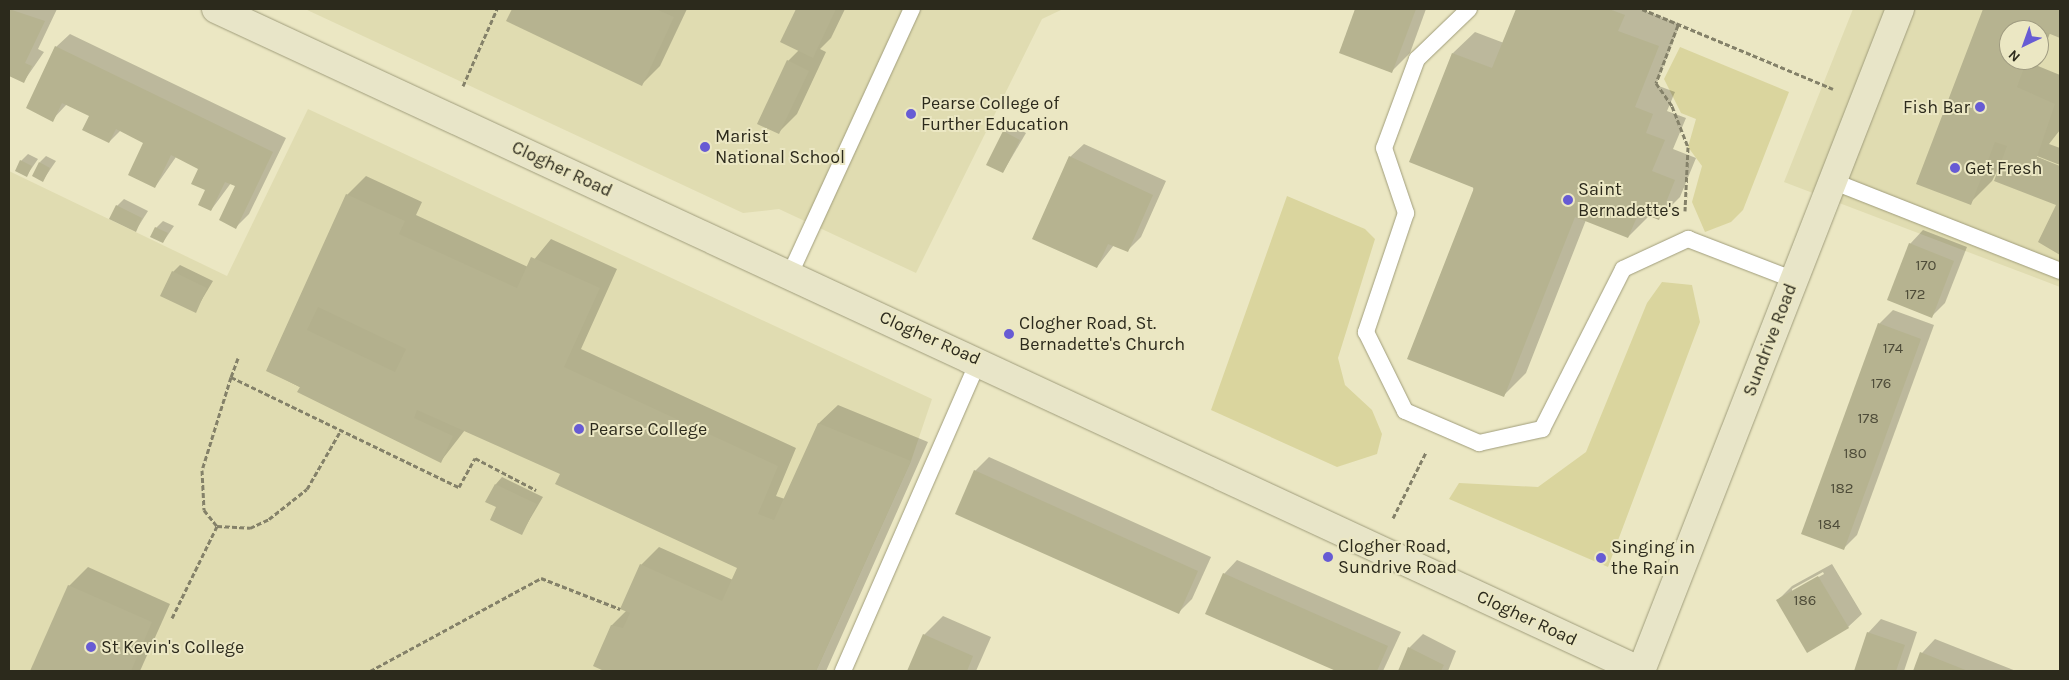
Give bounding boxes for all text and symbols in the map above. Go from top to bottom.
north arrow [1999,20,2049,70]
text: N [2005,46,2024,65]
place label: Pearse College of Further Education [921,93,1069,136]
place label: Fish Bar [1903,96,1970,118]
marker: Fish Bar [1974,101,1986,113]
marker: Pearse College of Further Education [905,108,917,120]
place label: Marist National School [715,126,845,168]
street label: Clogher Road [508,136,616,202]
marker: Marist National School [699,141,711,153]
place label: Get Fresh [1965,157,2042,179]
marker: Get Fresh [1949,162,1961,174]
place label: Saint Bernadette's [1578,179,1680,222]
marker: Saint Bernadette's [1562,194,1574,206]
house number: 170 [1916,257,1936,275]
street label: Sundrive Road [1739,280,1801,400]
house number: 172 [1905,286,1925,304]
street label: Clogher Road [876,306,984,370]
place label: Clogher Road, St. Bernadette's Church [1019,313,1185,356]
marker: Clogher Road, St. Bernadette's Church [1003,328,1015,340]
house number: 174 [1883,340,1903,358]
house number: 176 [1871,375,1891,393]
house number: 178 [1857,410,1879,428]
place label: Pearse College [589,418,707,440]
marker: Pearse College [573,423,585,435]
house number: 180 [1843,445,1867,463]
house number: 182 [1831,480,1853,498]
house number: 184 [1818,516,1840,534]
place label: Clogher Road, Sundrive Road [1338,536,1457,578]
place label: Singing in the Rain [1611,537,1695,580]
marker: Clogher Road, Sundrive Road [1322,551,1334,563]
marker: Singing in the Rain [1595,552,1607,564]
street label: Clogher Road [1473,585,1581,651]
house number: 186 [1794,592,1816,610]
place label: St Kevin's College [101,636,244,658]
marker: St Kevin's College [85,641,97,653]

